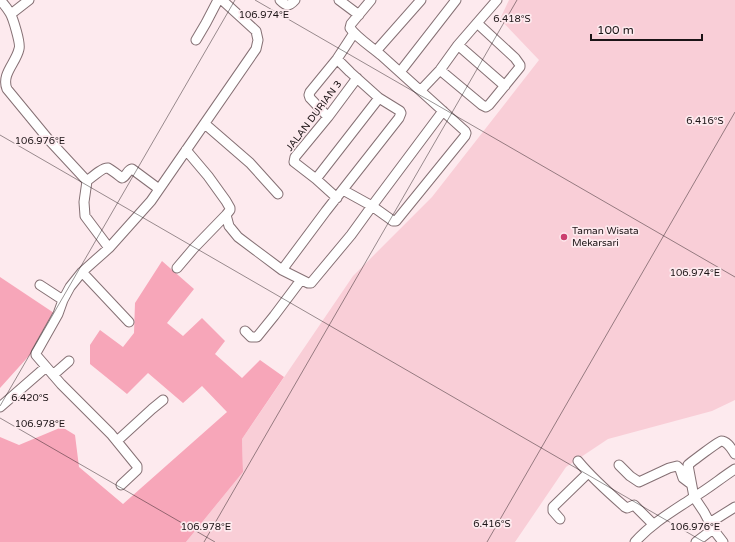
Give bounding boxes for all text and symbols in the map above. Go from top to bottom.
text: 106.974°E [239,9,289,21]
text: 6.418°S [493,13,531,25]
scale bar [591,16,702,42]
text: 100 m [597,23,634,37]
street label: JALAN DURIAN 3 [284,78,344,154]
text: 6.416°S [686,115,724,127]
text: 106.976°E [15,135,65,147]
place label: Taman Wisata Mekarsari [572,225,639,249]
marker: Taman Wisata Mekarsari [559,232,569,242]
text: 106.974°E [670,267,720,279]
text: 6.420°S [11,392,49,404]
text: 106.978°E [15,418,65,430]
text: 6.416°S [473,518,511,530]
text: 106.978°E [181,521,231,533]
text: 106.976°E [670,521,720,533]

